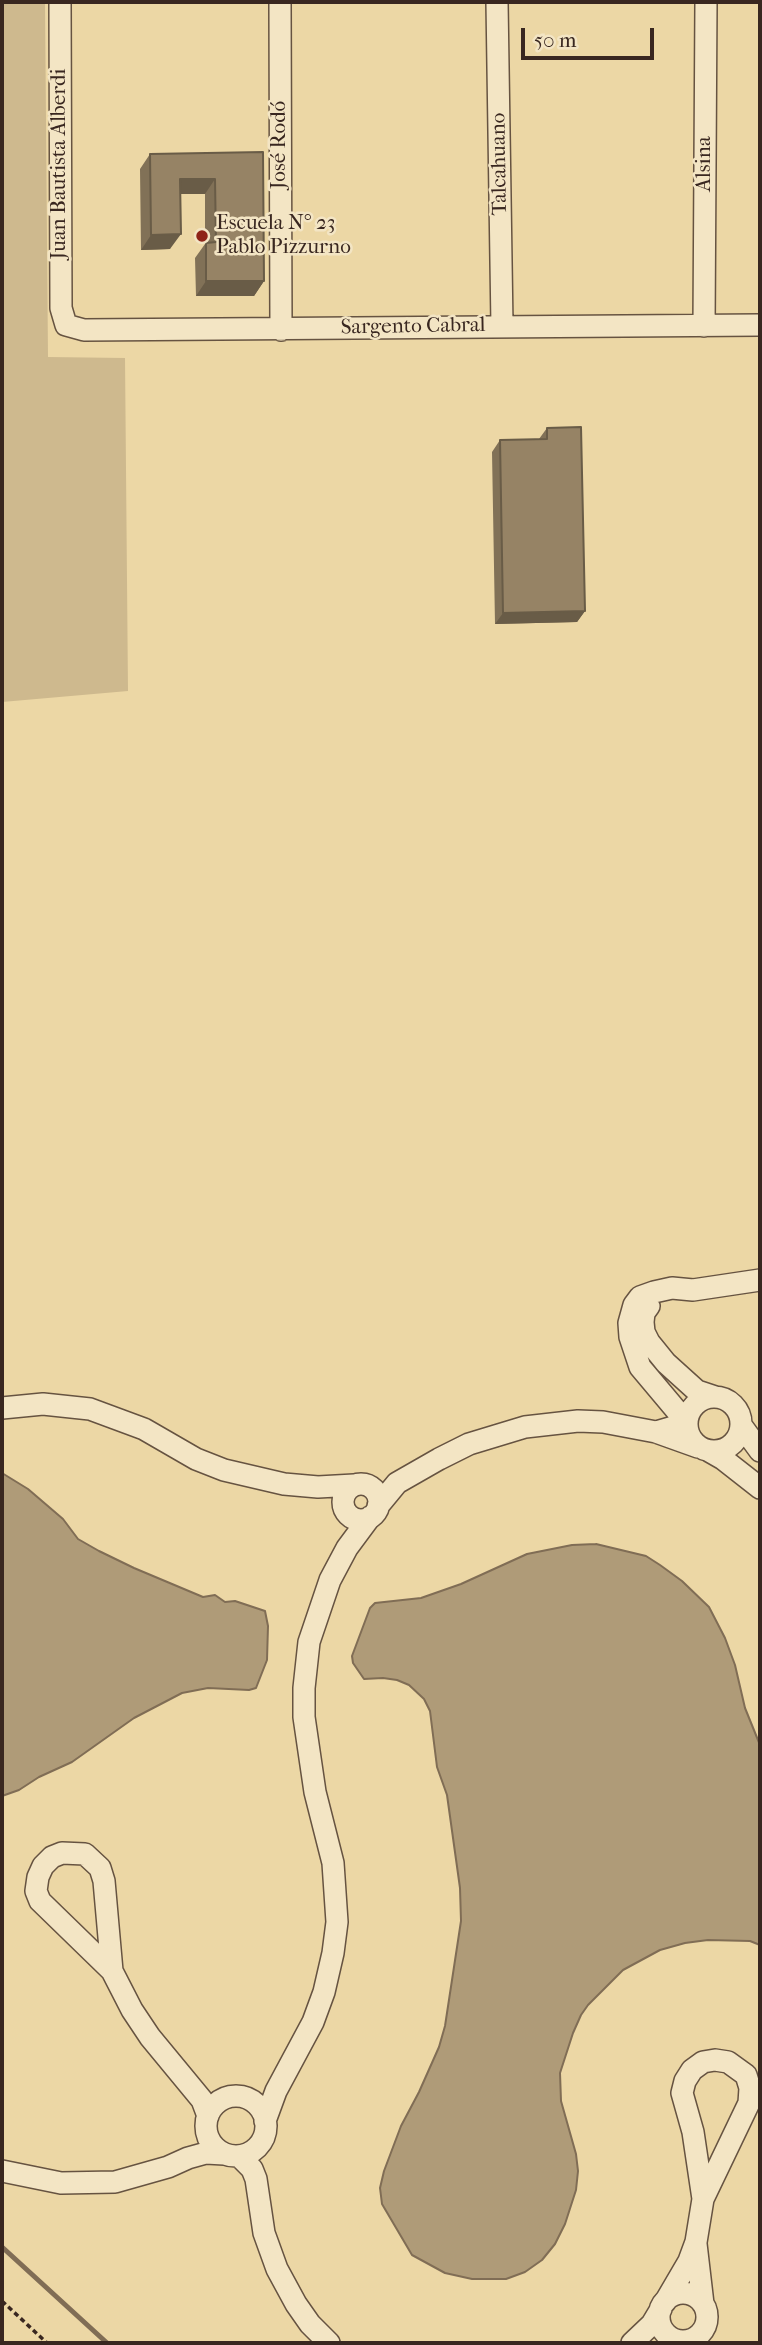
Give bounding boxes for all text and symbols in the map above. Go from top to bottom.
scale bar [524,14,657,58]
text: 50 m [534,28,577,52]
street label: Juan Bautista Alberdi [47,68,73,260]
street label: José Rodó [267,101,293,189]
street label: Talcahuano [487,113,513,215]
street label: Alsina [692,136,718,192]
place label: Escuela N° 23 Pablo Pizzurno [216,211,351,261]
marker: Escuela N° 23 Pablo Pizzurno [194,228,210,244]
street label: Sargento Cabral [340,313,486,341]

